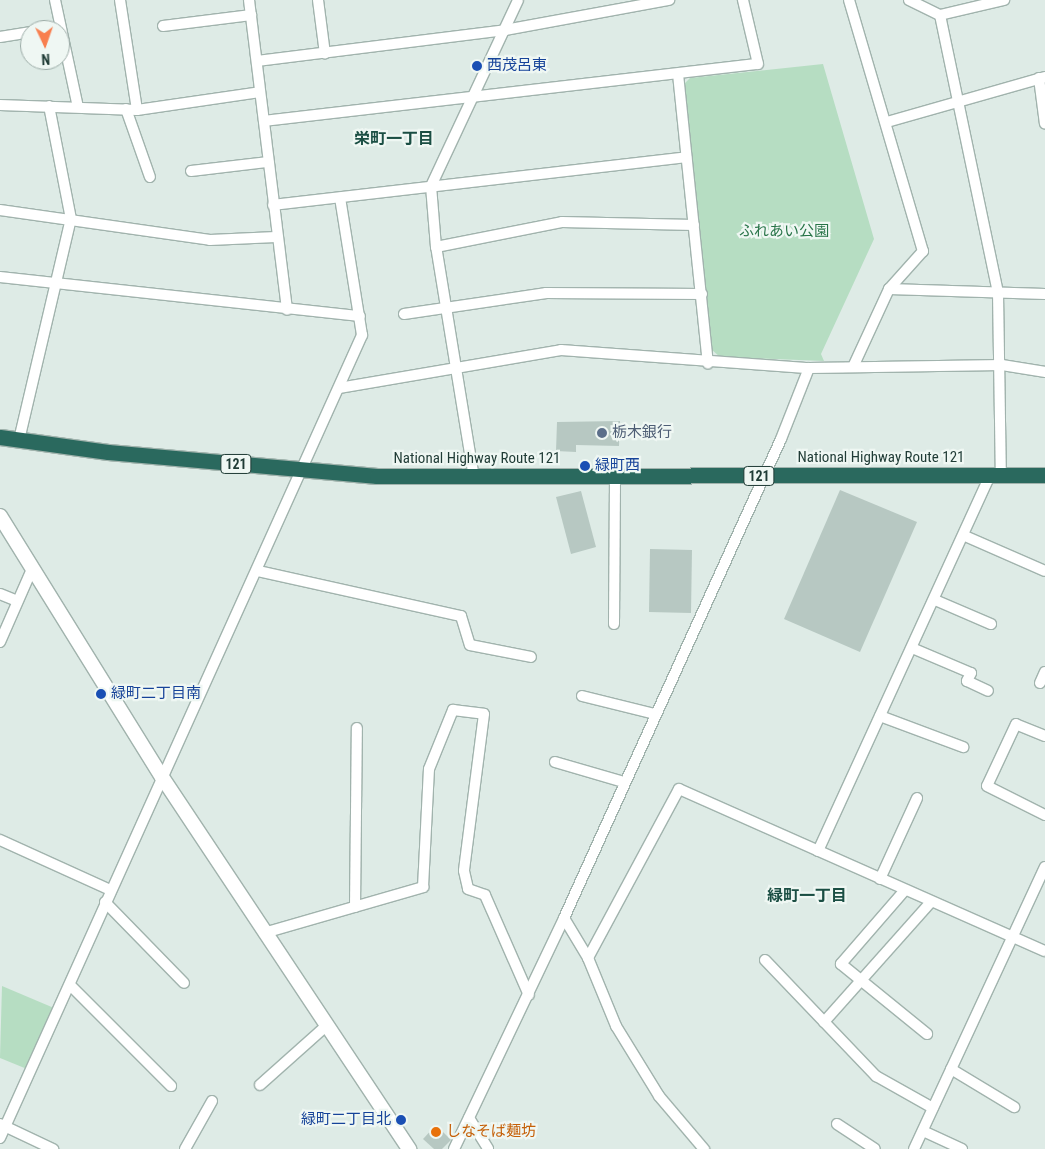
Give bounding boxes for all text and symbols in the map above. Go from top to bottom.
north arrow [20,20,70,70]
text: N [41,51,50,67]
place label: 西茂呂東 [487,57,547,75]
marker: 西茂呂東 [471,60,483,72]
district label: 栄町一丁目 [354,129,434,149]
park label: ふれあい公園 [739,223,829,241]
place label: 栃木銀行 [612,424,672,442]
marker: 栃木銀行 [596,427,608,439]
street label: National Highway Route 121 [798,449,964,467]
street label: National Highway Route 121 [394,450,560,468]
road number: 121 [220,452,252,476]
place label: 緑町西 [595,457,640,475]
marker: 緑町西 [579,460,591,472]
road number: 121 [743,464,775,488]
place label: 緑町二丁目南 [111,685,201,703]
marker: 緑町二丁目南 [95,688,107,700]
district label: 緑町一丁目 [767,886,847,906]
place label: 緑町二丁目北 [301,1111,391,1129]
marker: 緑町二丁目北 [395,1114,407,1126]
place label: しなそば麺坊 [446,1123,536,1141]
marker: しなそば麺坊 [430,1126,442,1138]

